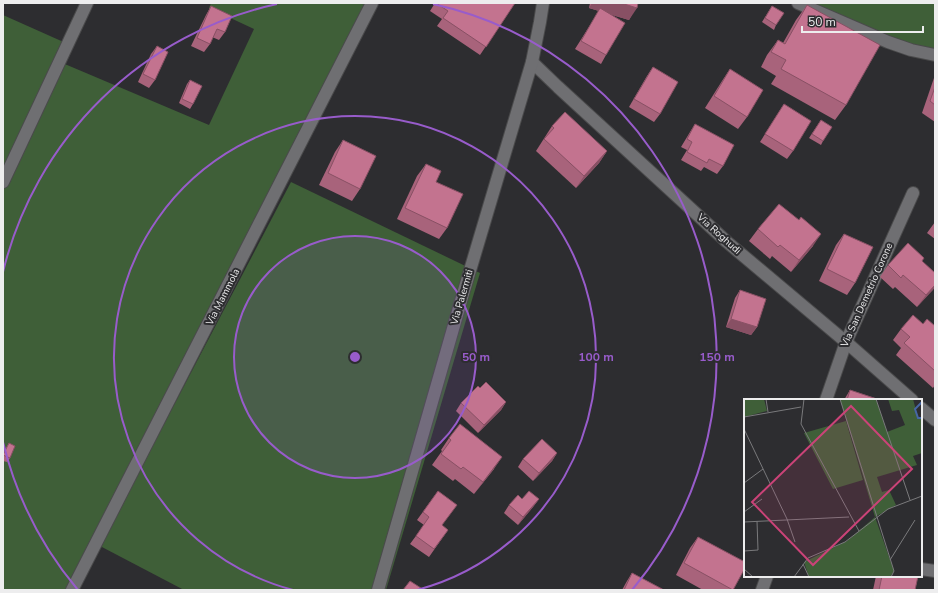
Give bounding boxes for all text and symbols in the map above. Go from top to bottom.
scale bar [802,8,923,34]
text: 50 m [808,14,836,30]
street label: Via Roghudi [693,210,744,257]
street label: Via San Demetrio Corone [837,241,896,350]
street label: Via Mammola [202,266,243,329]
street label: Via Palermiti [447,268,477,327]
text: 50 m [462,349,490,365]
text: 100 m [578,349,614,365]
text: 150 m [699,349,735,365]
centre of rings [348,350,362,364]
inset map [744,399,922,577]

